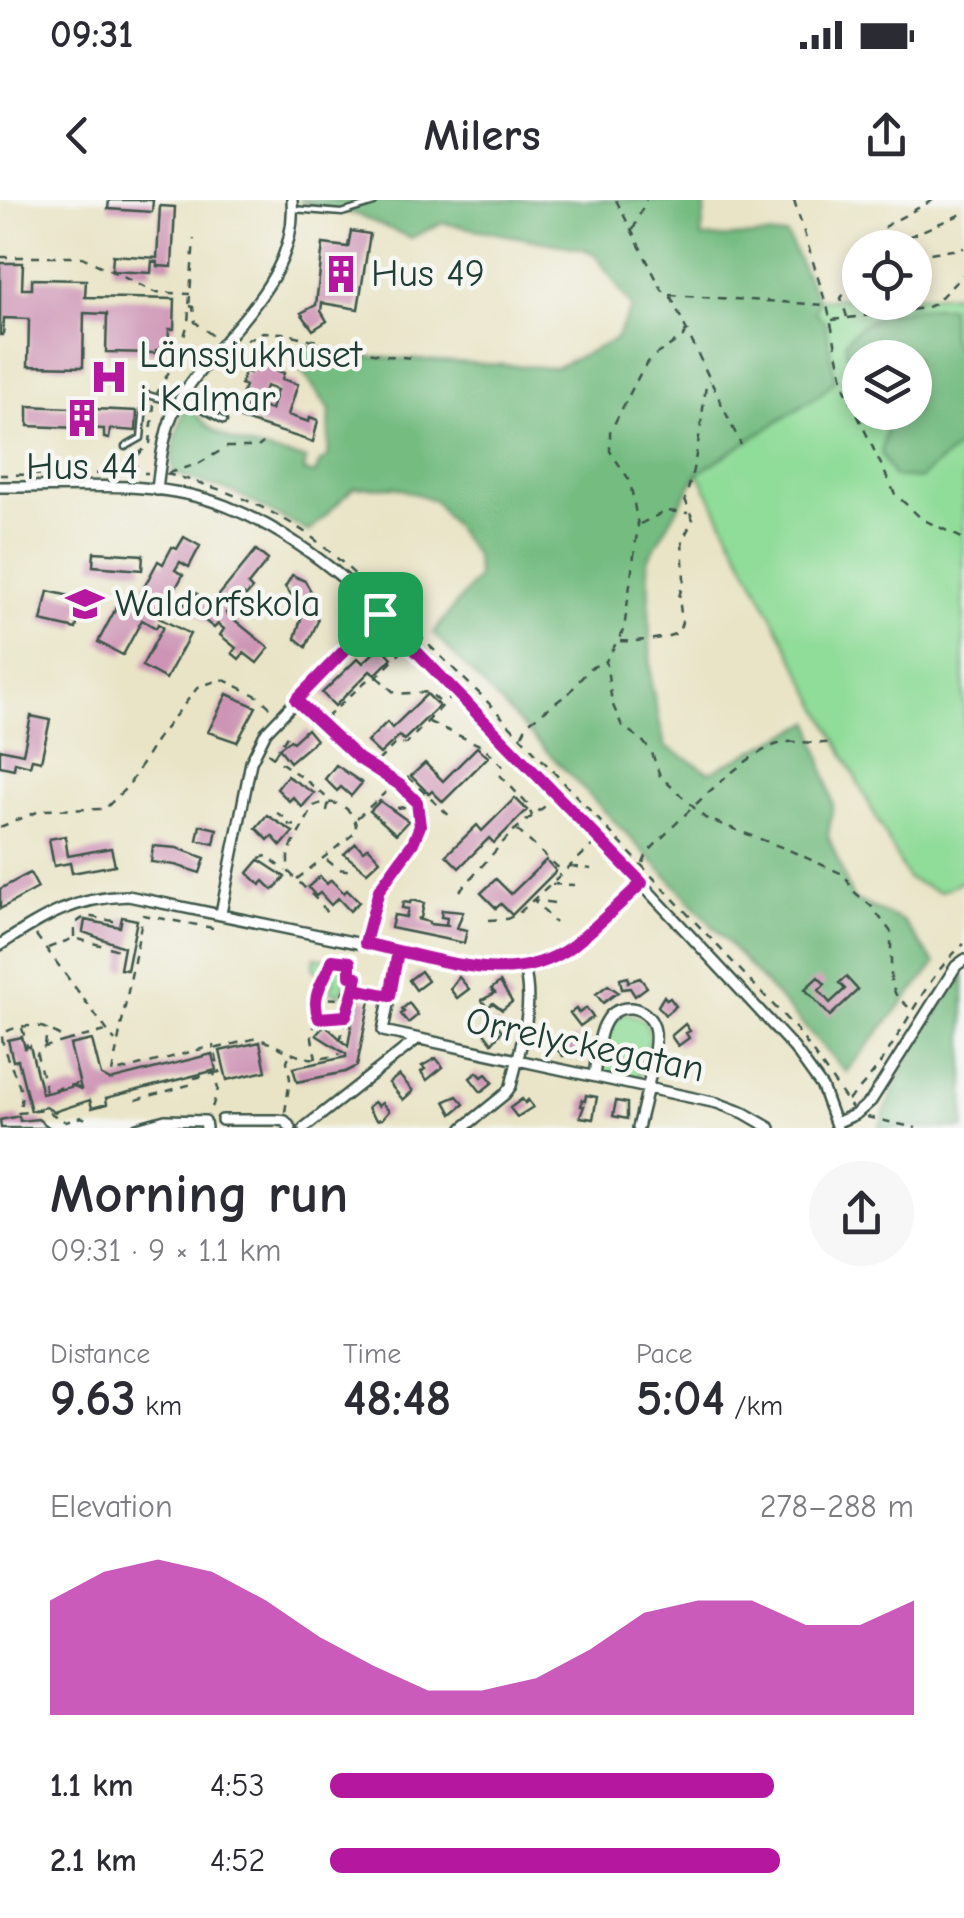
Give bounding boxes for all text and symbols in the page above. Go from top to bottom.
text: 09:31 [50,13,133,57]
icon: back [50,108,105,163]
icon: share [859,108,914,163]
text: Milers [423,109,541,161]
map controls [842,230,932,430]
button: locate [842,230,932,320]
place label: Hus 49 [371,252,485,296]
building icon: Hus 49 [320,253,362,295]
place label: Länssjukhuset i Kalmar [139,333,363,421]
button: layers [842,340,932,430]
hospital icon: Länssjukhuset i Kalmar [88,356,130,398]
building icon: Hus 44 [61,397,103,439]
place label: Hus 44 [26,445,138,489]
pin [338,572,423,657]
place label: Waldorfskola [115,582,321,626]
school or university icon: Waldorfskola [64,583,106,625]
icon: arrive [353,587,408,642]
street label: Orrelyckegatan [462,998,708,1092]
button: share [809,1161,914,1266]
text: Morning run [50,1162,348,1226]
text: 09:31 · 9 × 1.1 km [50,1232,281,1269]
text: Distance [50,1338,150,1370]
text: Time [343,1338,401,1370]
text: Pace [636,1338,692,1370]
text: 9.63 [50,1370,136,1428]
text: 48:48 [343,1370,451,1428]
text: 5:04 [636,1370,725,1428]
text: km [136,1390,182,1422]
text: /km [725,1390,783,1422]
text: Elevation [50,1488,173,1525]
text: 278–288 m [760,1488,914,1525]
text: 1.1 km [50,1767,133,1804]
text: 4:53 [210,1767,265,1804]
text: 2.1 km [50,1842,137,1879]
text: 4:52 [210,1842,265,1879]

